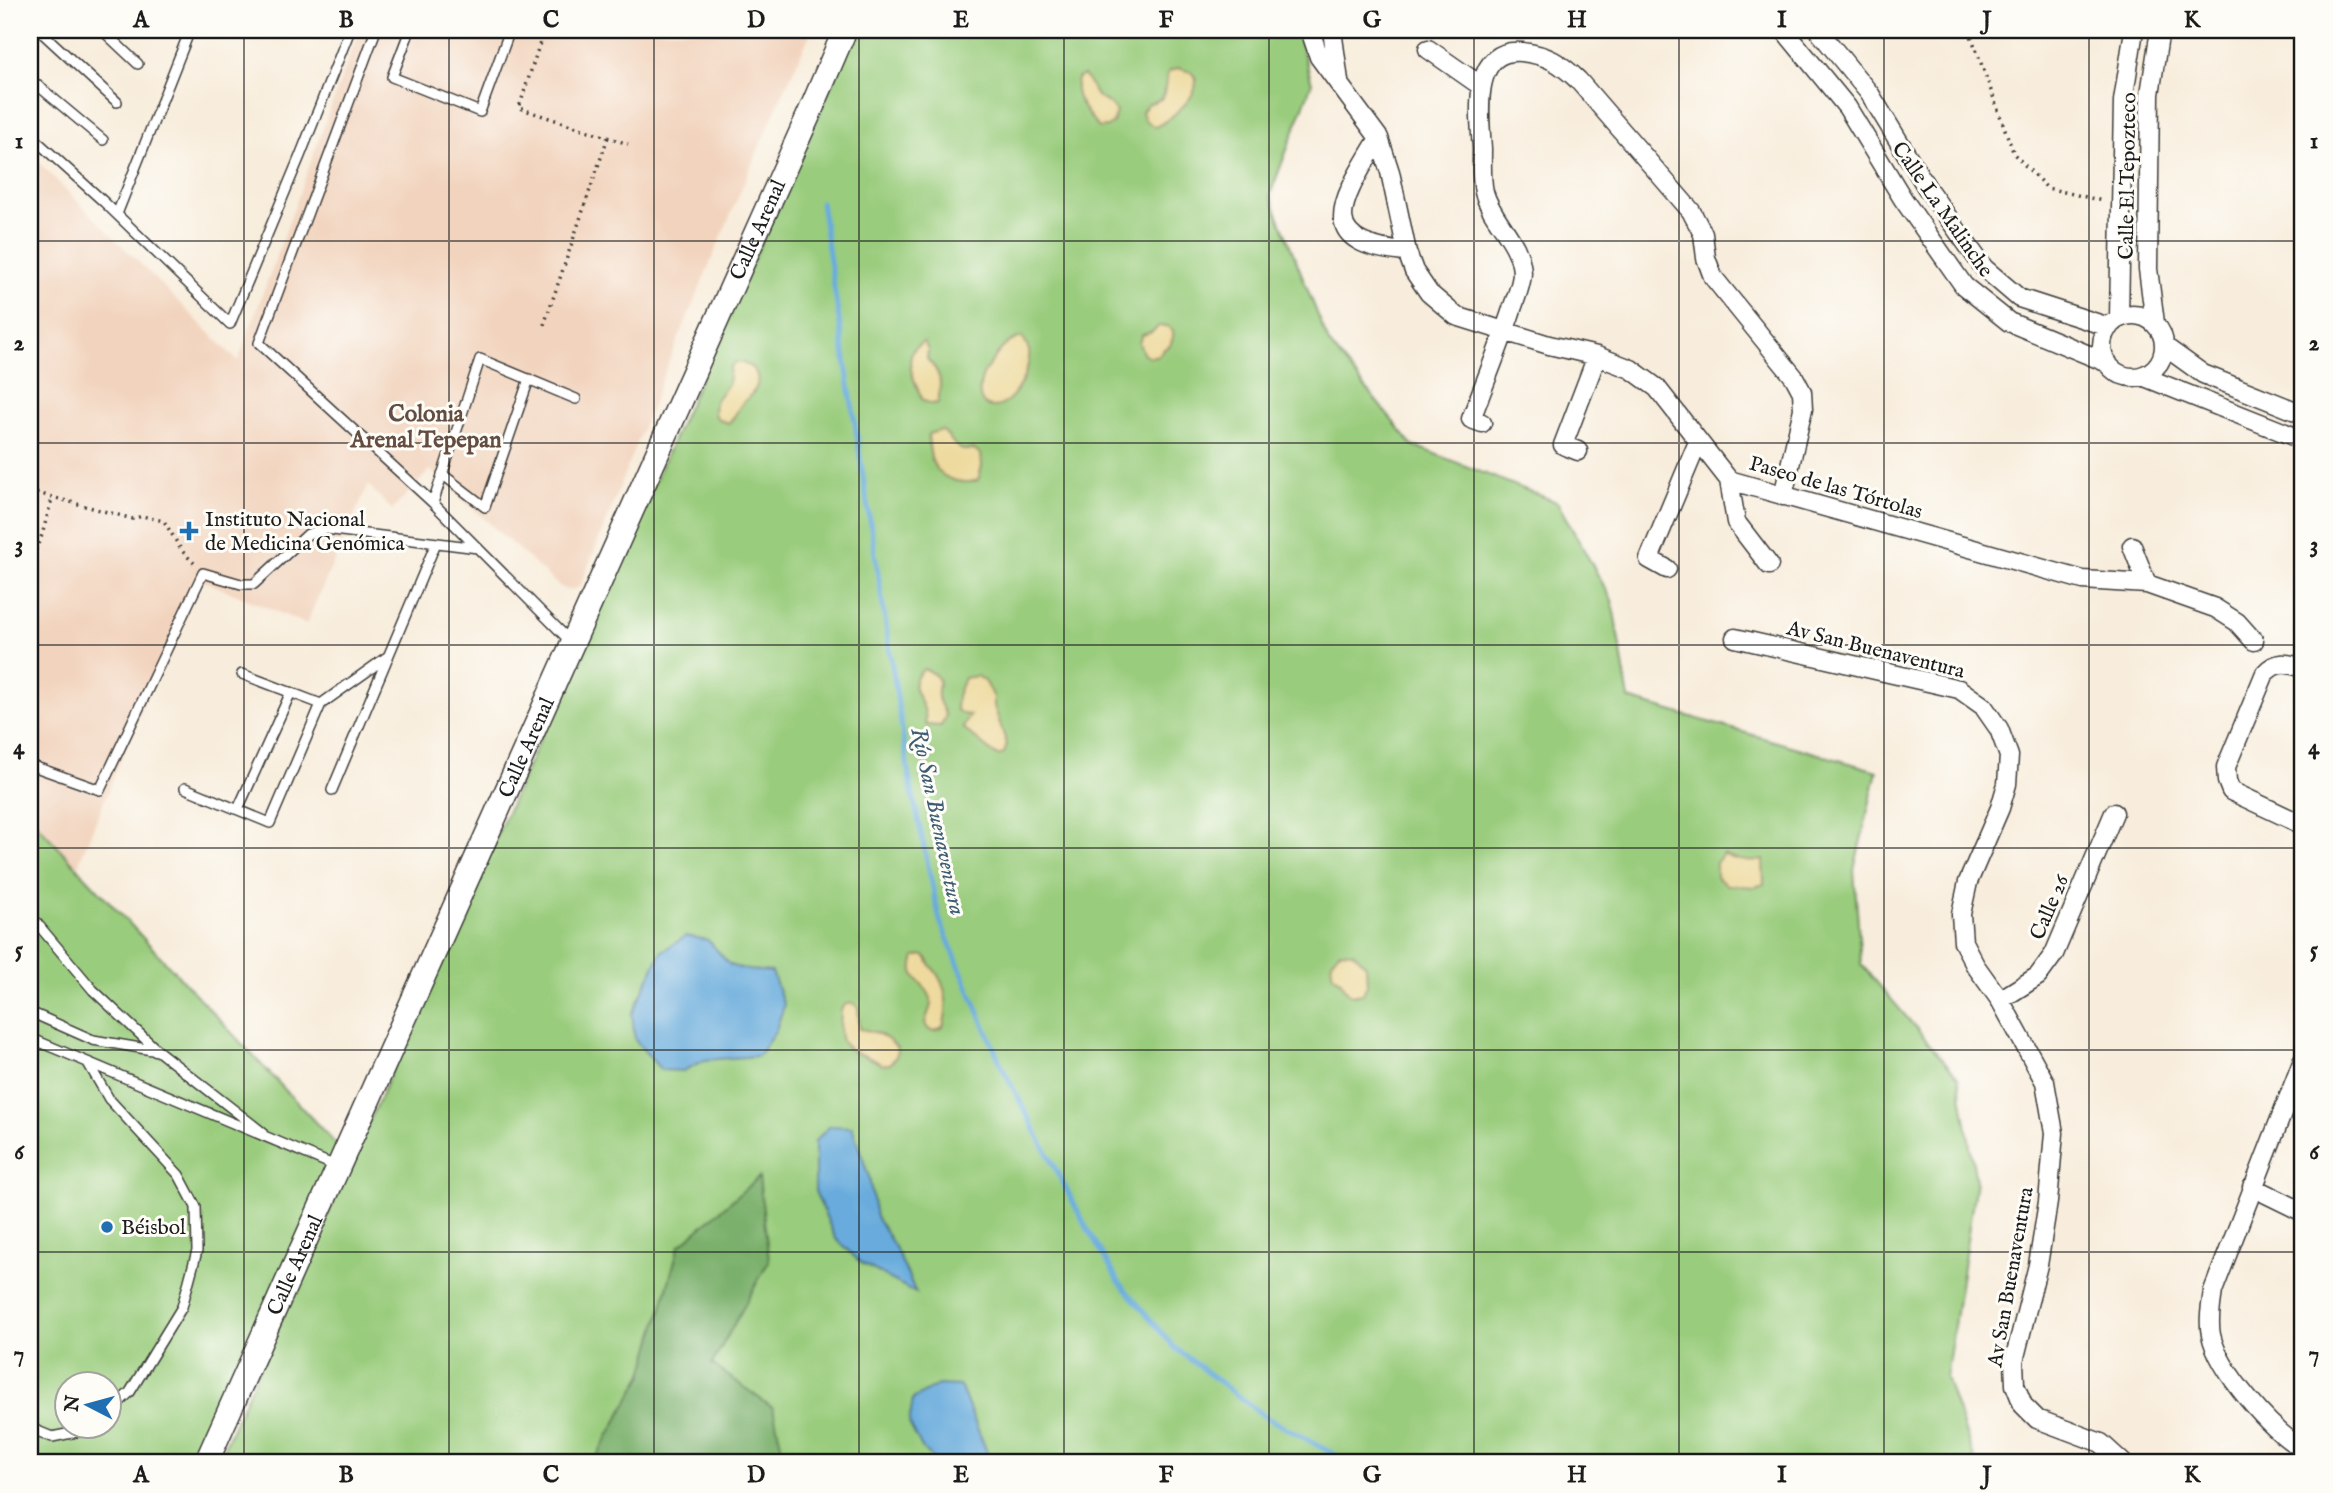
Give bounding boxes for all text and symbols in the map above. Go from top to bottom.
text: A [132,6,150,35]
text: B [338,6,354,35]
text: C [543,6,560,35]
text: D [747,6,765,35]
text: E [953,6,969,35]
text: F [1159,6,1174,35]
text: G [1363,6,1382,35]
text: H [1567,6,1587,35]
text: I [1777,6,1787,35]
text: J [1979,6,1992,35]
text: K [2184,6,2202,35]
street label: Calle El Tepozteco [2114,92,2143,260]
text: 1 [15,127,23,156]
text: 1 [2310,127,2318,156]
street label: Calle La Malinche [1885,137,1999,283]
street label: Calle Arenal [725,176,793,285]
text: 2 [14,329,25,358]
text: 2 [2309,329,2320,358]
district label: Colonia Arenal Tepepan [349,400,502,455]
street label: Paseo de las Tórtolas [1746,451,1925,526]
place label: Instituto Nacional de Medicina Genómica [205,507,405,558]
marker: Instituto Nacional de Medicina Genómica [179,521,199,541]
text: 3 [15,531,23,560]
text: 3 [2310,531,2318,560]
street label: Av San Buenaventura [1783,615,1968,686]
street label: Calle Arenal [493,693,562,802]
water label: Río San Buenaventura [903,725,972,918]
text: 4 [13,733,25,762]
text: 4 [2308,733,2320,762]
street label: Calle 26 [2025,870,2077,944]
text: 5 [15,936,24,965]
text: 5 [2310,936,2319,965]
text: 6 [14,1138,25,1167]
text: 6 [2309,1138,2320,1167]
street label: Av San Buenaventura [1982,1184,2041,1370]
street label: Calle Arenal [262,1211,330,1320]
place label: Béisbol [121,1215,186,1242]
marker: Béisbol [99,1219,115,1235]
text: 7 [14,1340,24,1369]
text: 7 [2309,1340,2319,1369]
north arrow [52,1370,122,1440]
text: N [60,1393,86,1414]
text: A [132,1461,150,1490]
text: B [338,1461,354,1490]
text: C [543,1461,560,1490]
text: D [747,1461,765,1490]
text: E [953,1461,969,1490]
text: F [1159,1461,1174,1490]
text: G [1363,1461,1382,1490]
text: H [1567,1461,1587,1490]
text: I [1777,1461,1787,1490]
text: J [1979,1461,1992,1490]
text: K [2184,1461,2202,1490]

